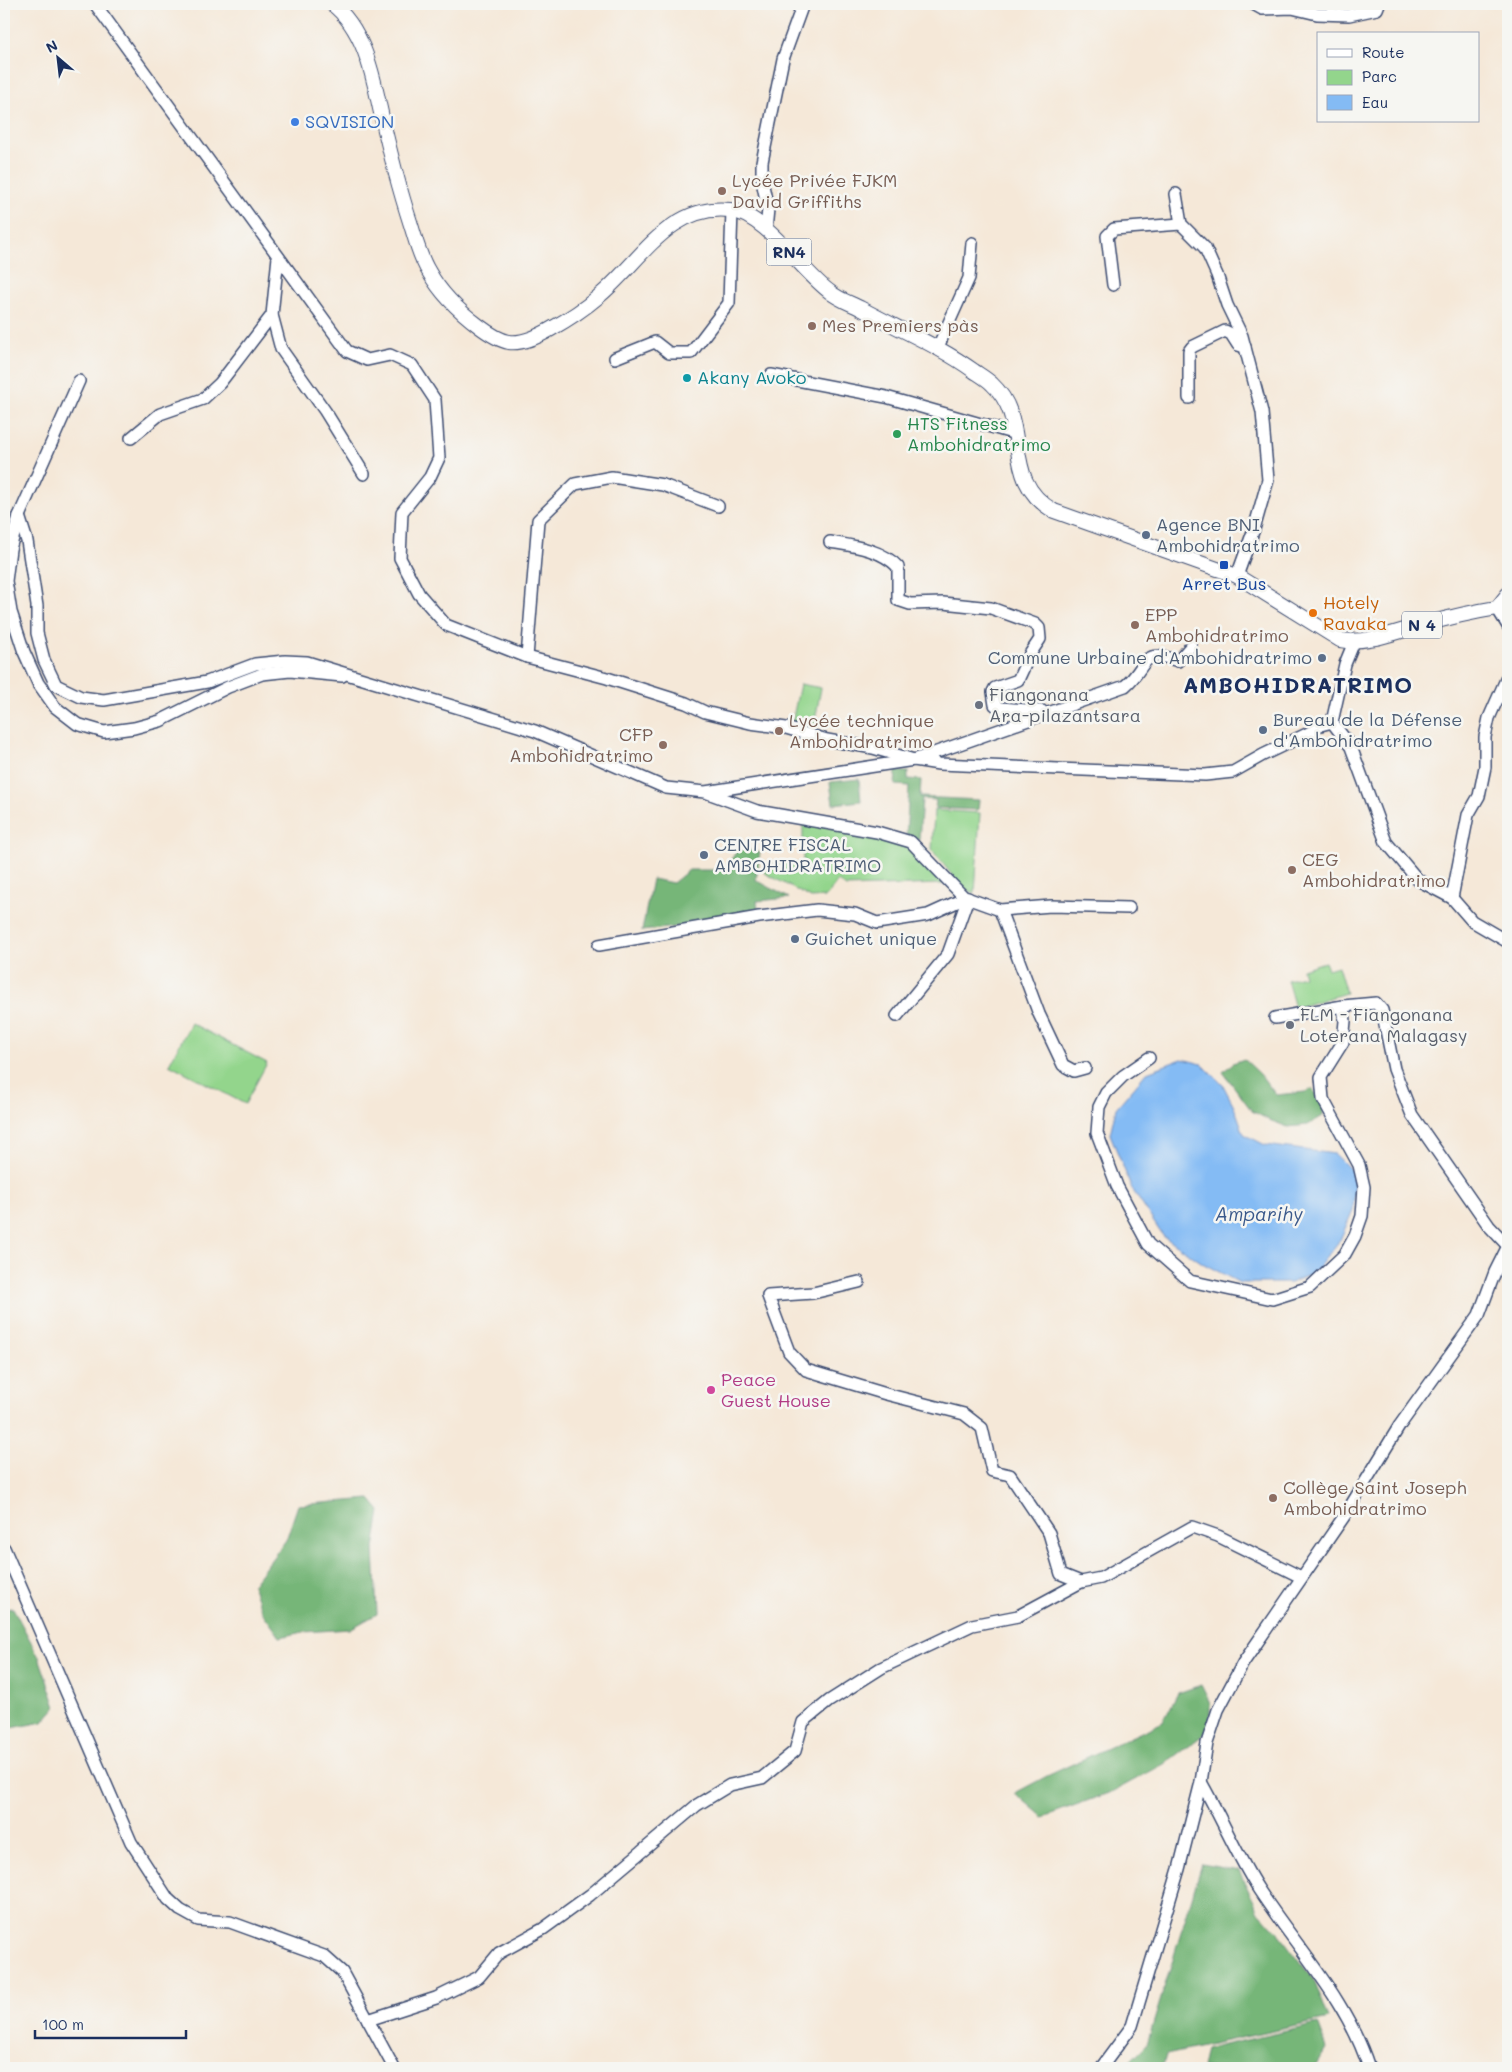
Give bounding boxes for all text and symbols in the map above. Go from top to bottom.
north arrow [32,32,82,82]
legend [1317,32,1480,122]
text: N [43,35,61,57]
text: Route [1362,42,1405,62]
text: Parc [1362,66,1397,86]
text: Eau [1362,92,1388,112]
place label: SQVISION [305,109,394,133]
marker: SQVISION [289,116,301,128]
place label: Lycée Privée FJKM David Griffiths [732,168,897,213]
marker: Lycée Privée FJKM David Griffiths [716,185,728,197]
road number: RN4 [766,238,812,266]
place label: Mes Premiers pàs [822,313,979,337]
marker: Mes Premiers pàs [806,320,818,332]
place label: Akany Avoko [697,365,807,389]
marker: Akany Avoko [681,372,693,384]
place label: HTS Fitness Ambohidratrimo [907,411,1051,456]
marker: HTS Fitness Ambohidratrimo [891,428,903,440]
place label: Agence BNI Ambohidratrimo [1156,512,1300,557]
marker: Agence BNI Ambohidratrimo [1140,529,1152,541]
marker: Arret Bus [1218,559,1230,571]
place label: Arret Bus [1181,571,1267,595]
place label: Hotely Ravaka [1323,590,1387,635]
place label: EPP Ambohidratrimo [1145,602,1289,647]
marker: Hotely Ravaka [1307,607,1319,619]
road number: N 4 [1402,612,1442,638]
marker: EPP Ambohidratrimo [1129,619,1141,631]
place label: Commune Urbaine d'Ambohidratrimo [988,645,1312,669]
marker: Commune Urbaine d'Ambohidratrimo [1316,652,1328,664]
district label: AMBOHIDRATRIMO [1183,670,1413,699]
place label: Fiangonana Ara-pilazantsara [989,682,1141,727]
marker: Fiangonana Ara-pilazantsara [973,699,985,711]
place label: Bureau de la Défense d'Ambohidratrimo [1273,707,1462,752]
place label: Lycée technique Ambohidratrimo [789,708,934,753]
place label: CFP Ambohidratrimo [509,722,653,767]
marker: Bureau de la Défense d'Ambohidratrimo [1257,724,1269,736]
marker: Lycée technique Ambohidratrimo [773,725,785,737]
marker: CFP Ambohidratrimo [657,739,669,751]
place label: CENTRE FISCAL AMBOHIDRATRIMO [714,832,881,877]
place label: CEG Ambohidratrimo [1302,847,1446,892]
marker: CENTRE FISCAL AMBOHIDRATRIMO [698,849,710,861]
marker: CEG Ambohidratrimo [1286,864,1298,876]
place label: Guichet unique [805,926,937,950]
marker: Guichet unique [789,933,801,945]
place label: FLM - Fiangonana Loterana Malagasy [1300,1002,1468,1047]
marker: FLM - Fiangonana Loterana Malagasy [1284,1019,1296,1031]
water label: Amparihy [1215,1201,1303,1226]
place label: Peace Guest House [721,1367,831,1412]
marker: Peace Guest House [705,1384,717,1396]
place label: Collège Saint Joseph Ambohidratrimo [1283,1475,1467,1520]
marker: Collège Saint Joseph Ambohidratrimo [1267,1492,1279,1504]
scale bar [35,2007,186,2039]
text: 100 m [42,2014,84,2034]

